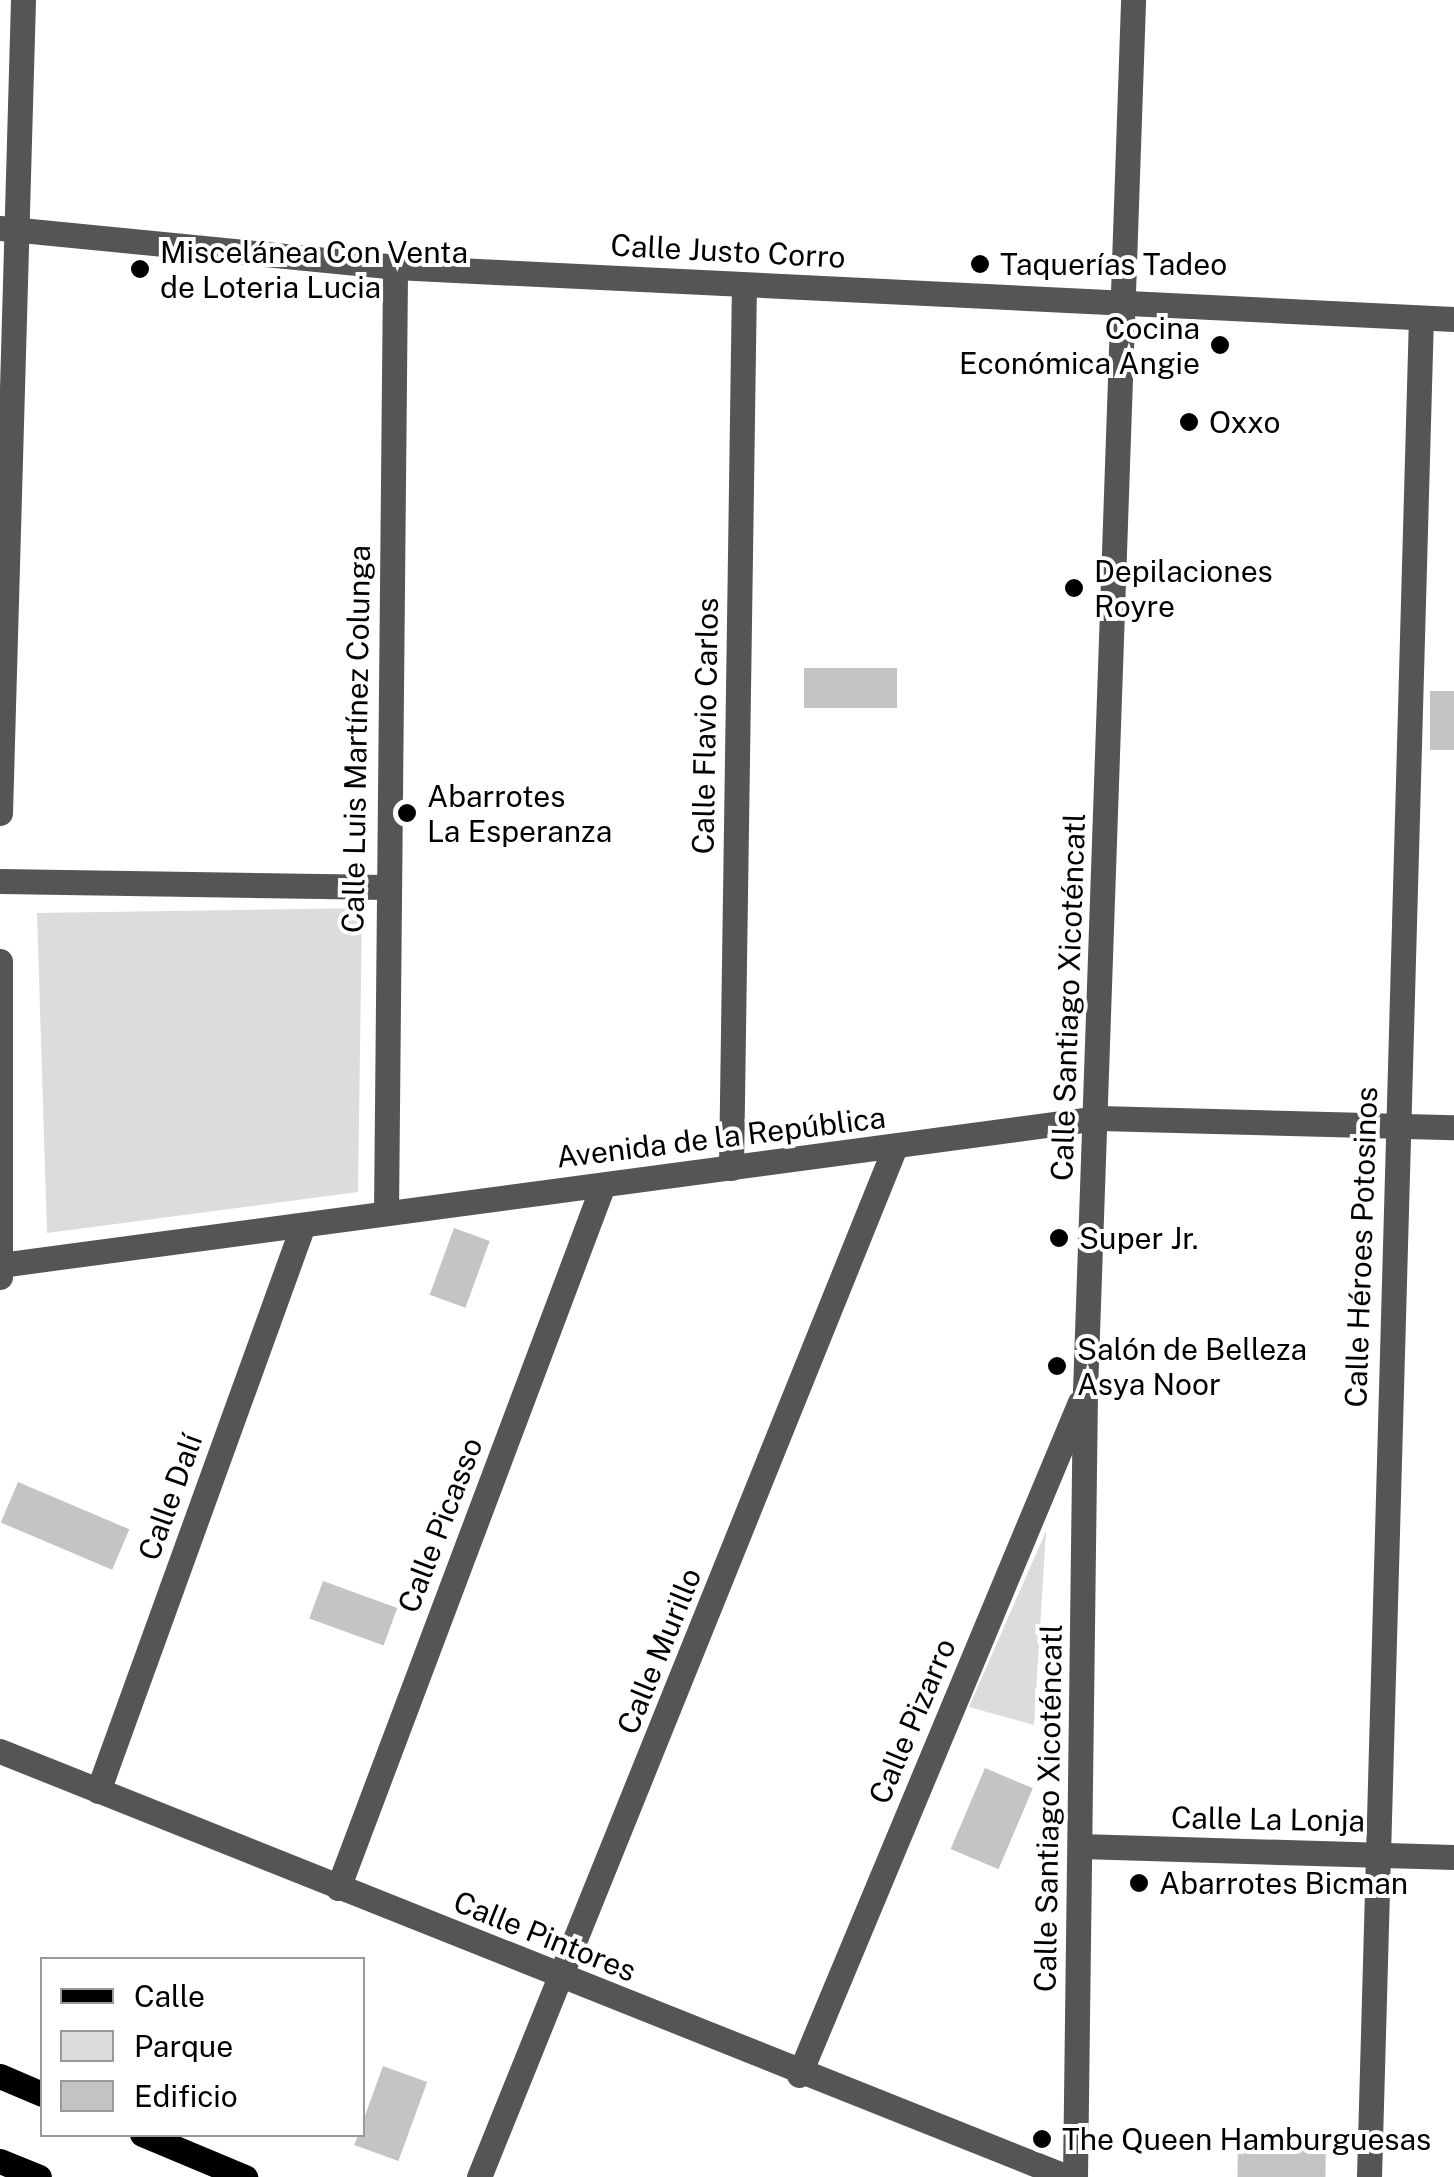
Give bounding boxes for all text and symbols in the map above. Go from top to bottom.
street label: Calle Justo Corro [609,227,847,275]
place label: Miscelánea Con Venta de Loteria Lucia [160,234,469,304]
place label: Taquerías Tadeo [1000,246,1227,282]
marker: Taquerías Tadeo [969,253,991,275]
marker: Miscelánea Con Venta de Loteria Lucia [129,258,151,280]
place label: Cocina Económica Angie [959,310,1200,380]
marker: Cocina Económica Angie [1209,334,1231,356]
place label: Oxxo [1209,404,1280,440]
marker: Oxxo [1178,411,1200,433]
street label: Calle Luis Martínez Colunga [335,545,377,933]
place label: Depilaciones Royre [1094,553,1273,624]
marker: Depilaciones Royre [1063,577,1085,599]
street label: Calle Flavio Carlos [685,597,725,855]
place label: Abarrotes La Esperanza [427,778,612,848]
marker: Abarrotes La Esperanza [396,802,418,824]
street label: Calle Santiago Xicoténcatl [1044,812,1092,1182]
street label: Calle Héroes Potosinos [1337,1086,1385,1408]
street label: Avenida de la República [554,1099,888,1175]
place label: Super Jr. [1079,1220,1199,1256]
marker: Super Jr. [1048,1227,1070,1249]
place label: Salón de Belleza Asya Noor [1077,1331,1308,1402]
marker: Salón de Belleza Asya Noor [1046,1355,1068,1377]
street label: Calle Dalí [131,1429,209,1565]
street label: Calle Picasso [390,1432,490,1618]
street label: Calle Murillo [609,1563,709,1739]
street label: Calle Santiago Xicoténcatl [1027,1623,1069,1993]
street label: Calle Pizarro [861,1633,963,1809]
street label: Calle La Lonja [1170,1799,1366,1839]
place label: Abarrotes Bicman [1159,1865,1408,1901]
marker: Abarrotes Bicman [1128,1872,1150,1894]
street label: Calle Pintores [449,1883,641,1989]
legend [40,1957,365,2137]
text: Calle [134,1978,205,2014]
text: Parque [134,2028,233,2064]
text: Edificio [134,2078,238,2114]
place label: The Queen Hamburguesas [1062,2121,1431,2157]
marker: The Queen Hamburguesas [1031,2128,1053,2150]

